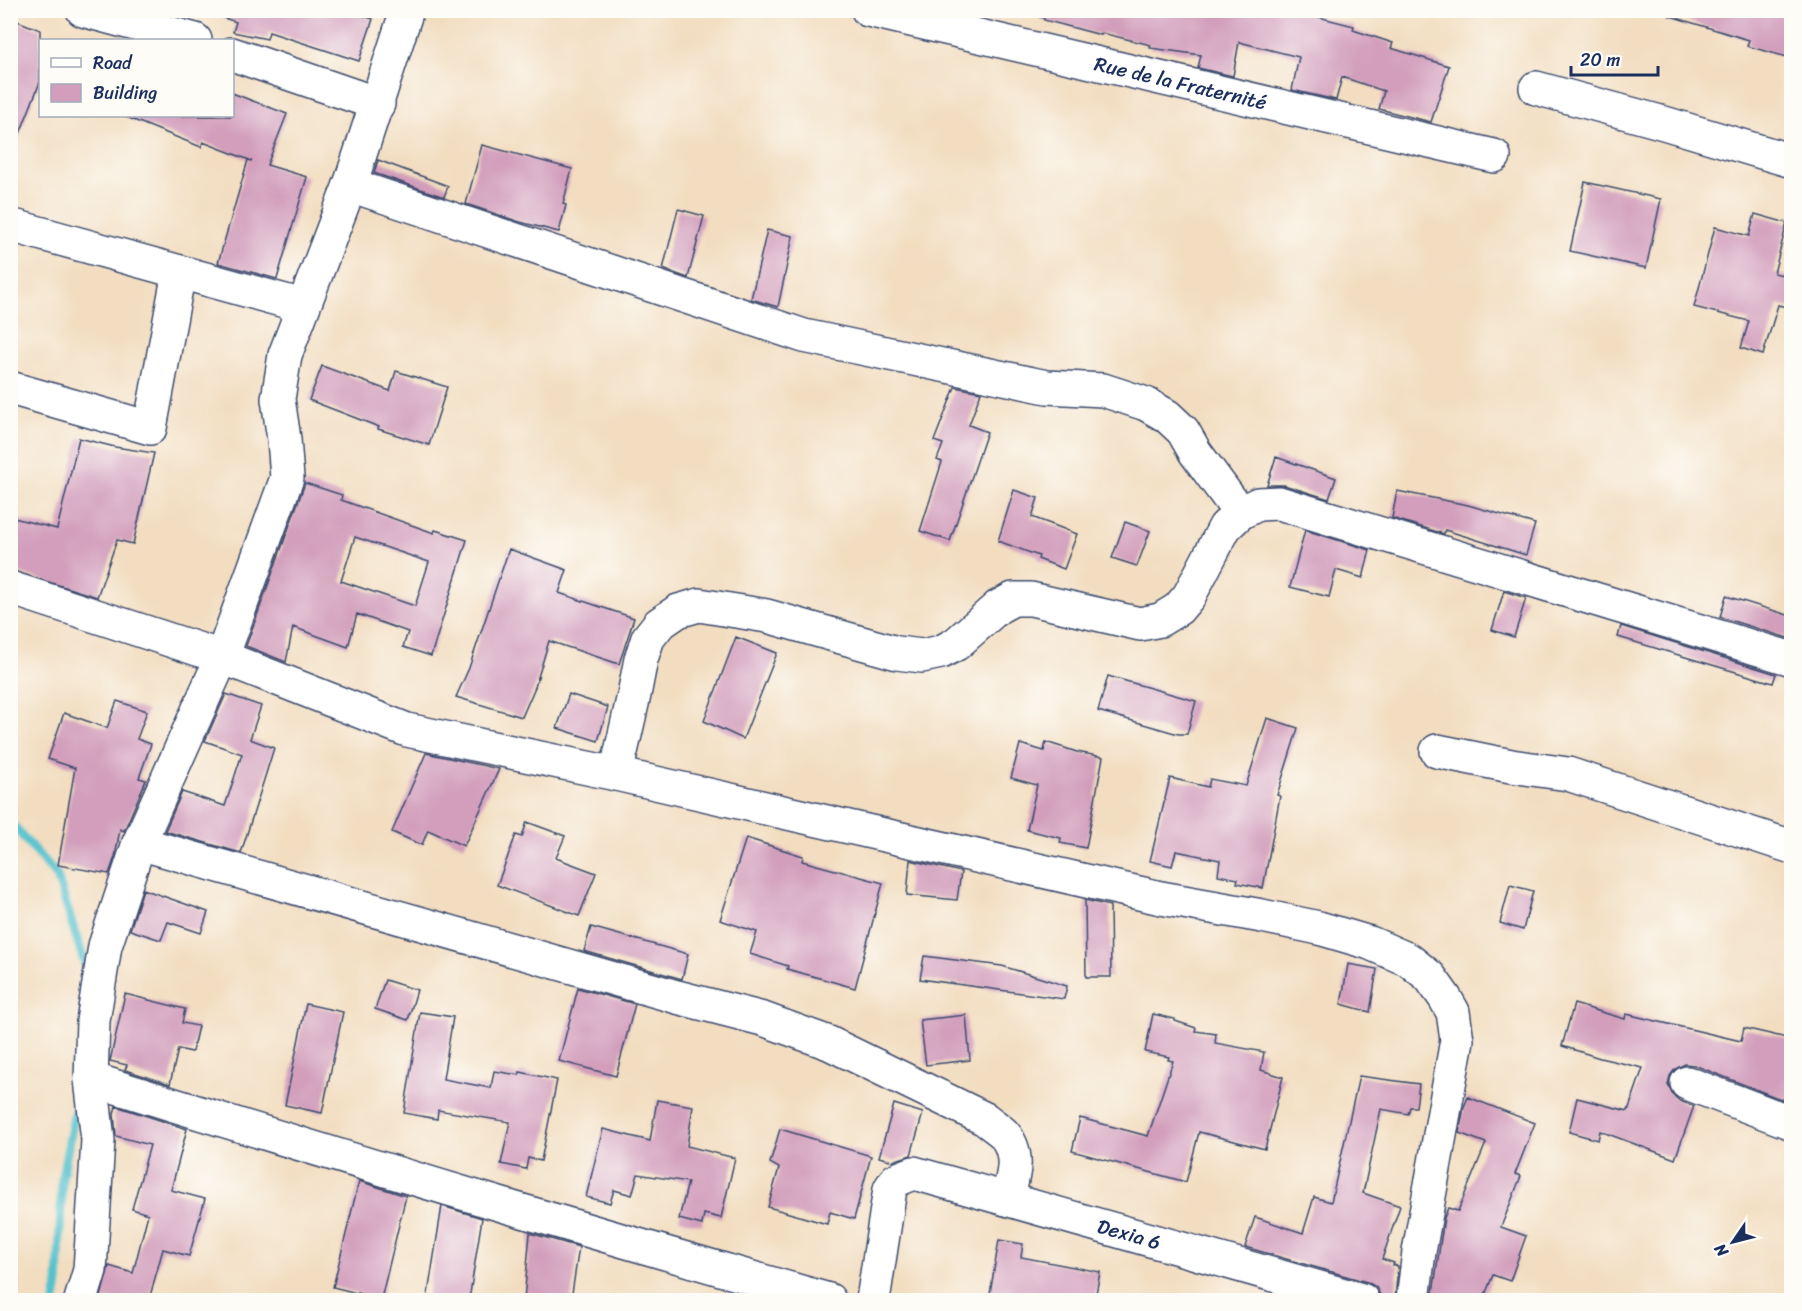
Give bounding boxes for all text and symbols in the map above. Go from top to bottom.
legend [39,39,234,117]
scale bar [1571,39,1658,77]
text: 20 m [1580,44,1620,76]
street label: Rue de la Fraternité [1091,46,1270,120]
text: Road [93,47,133,79]
text: Building [93,77,157,109]
street label: Dexia 6 [1093,1209,1165,1260]
north arrow [1703,1212,1763,1272]
text: N [1706,1237,1737,1264]

